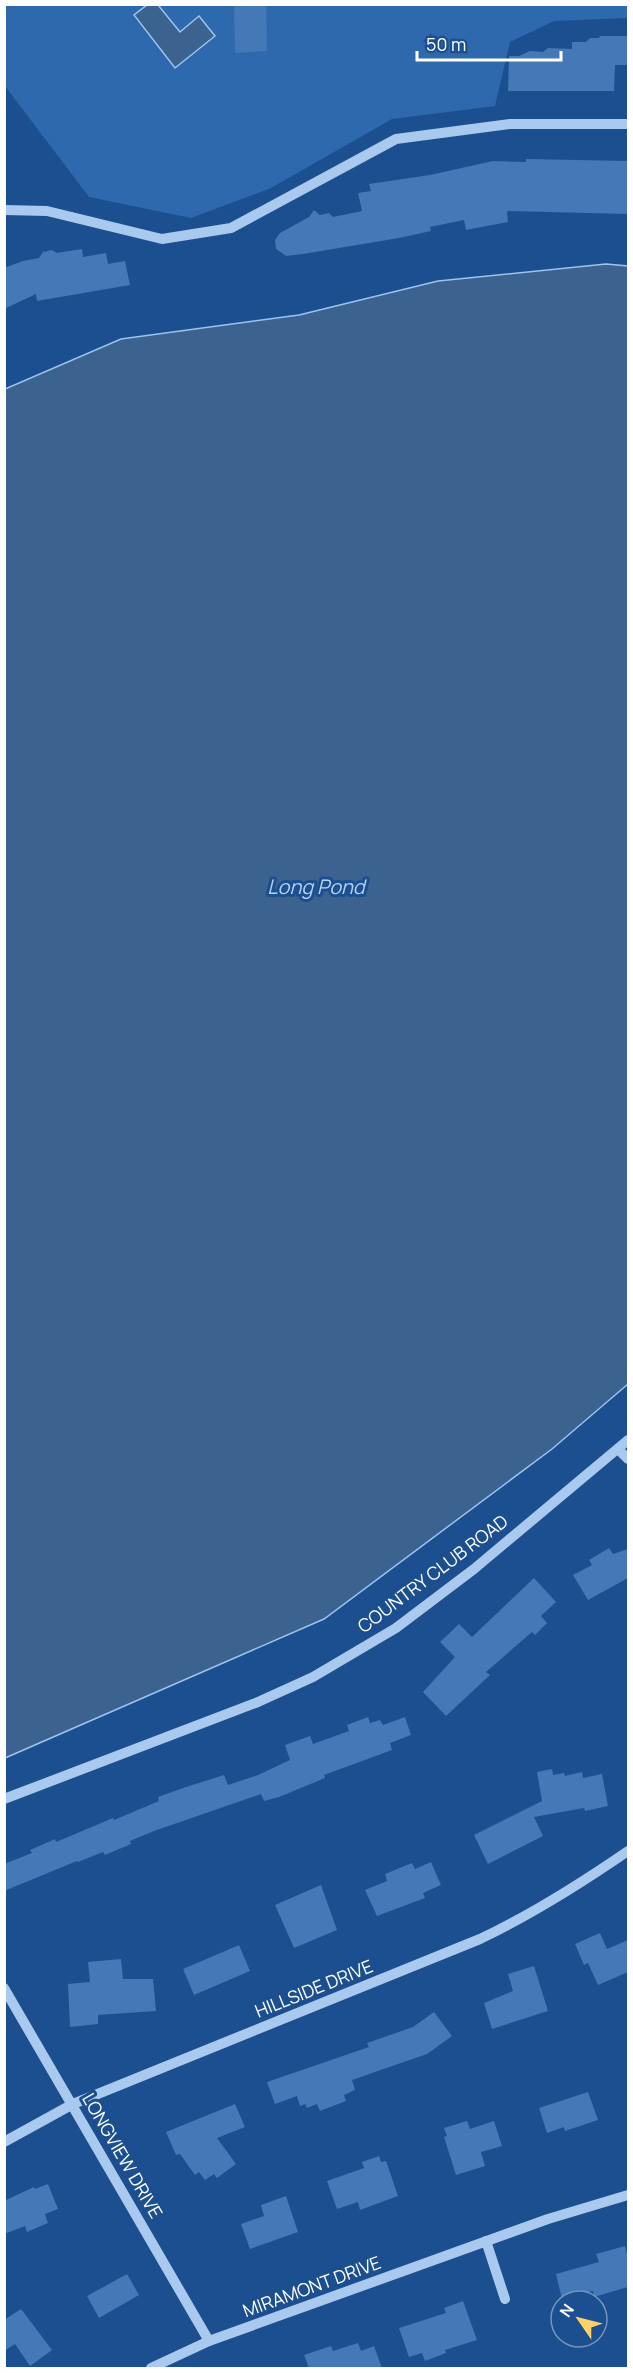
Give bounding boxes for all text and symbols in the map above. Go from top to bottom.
scale bar [417,24,561,62]
text: 50 m [426,32,466,56]
water label: Long Pond [267,873,368,900]
street label: COUNTRY CLUB ROAD [352,1509,512,1638]
street label: HILLSIDE DRIVE [251,1954,376,2023]
street label: LONGVIEW DRIVE [77,2089,168,2222]
street label: MIRAMONT DRIVE [239,2250,384,2322]
north arrow [549,2289,609,2349]
text: N [554,2299,579,2321]

